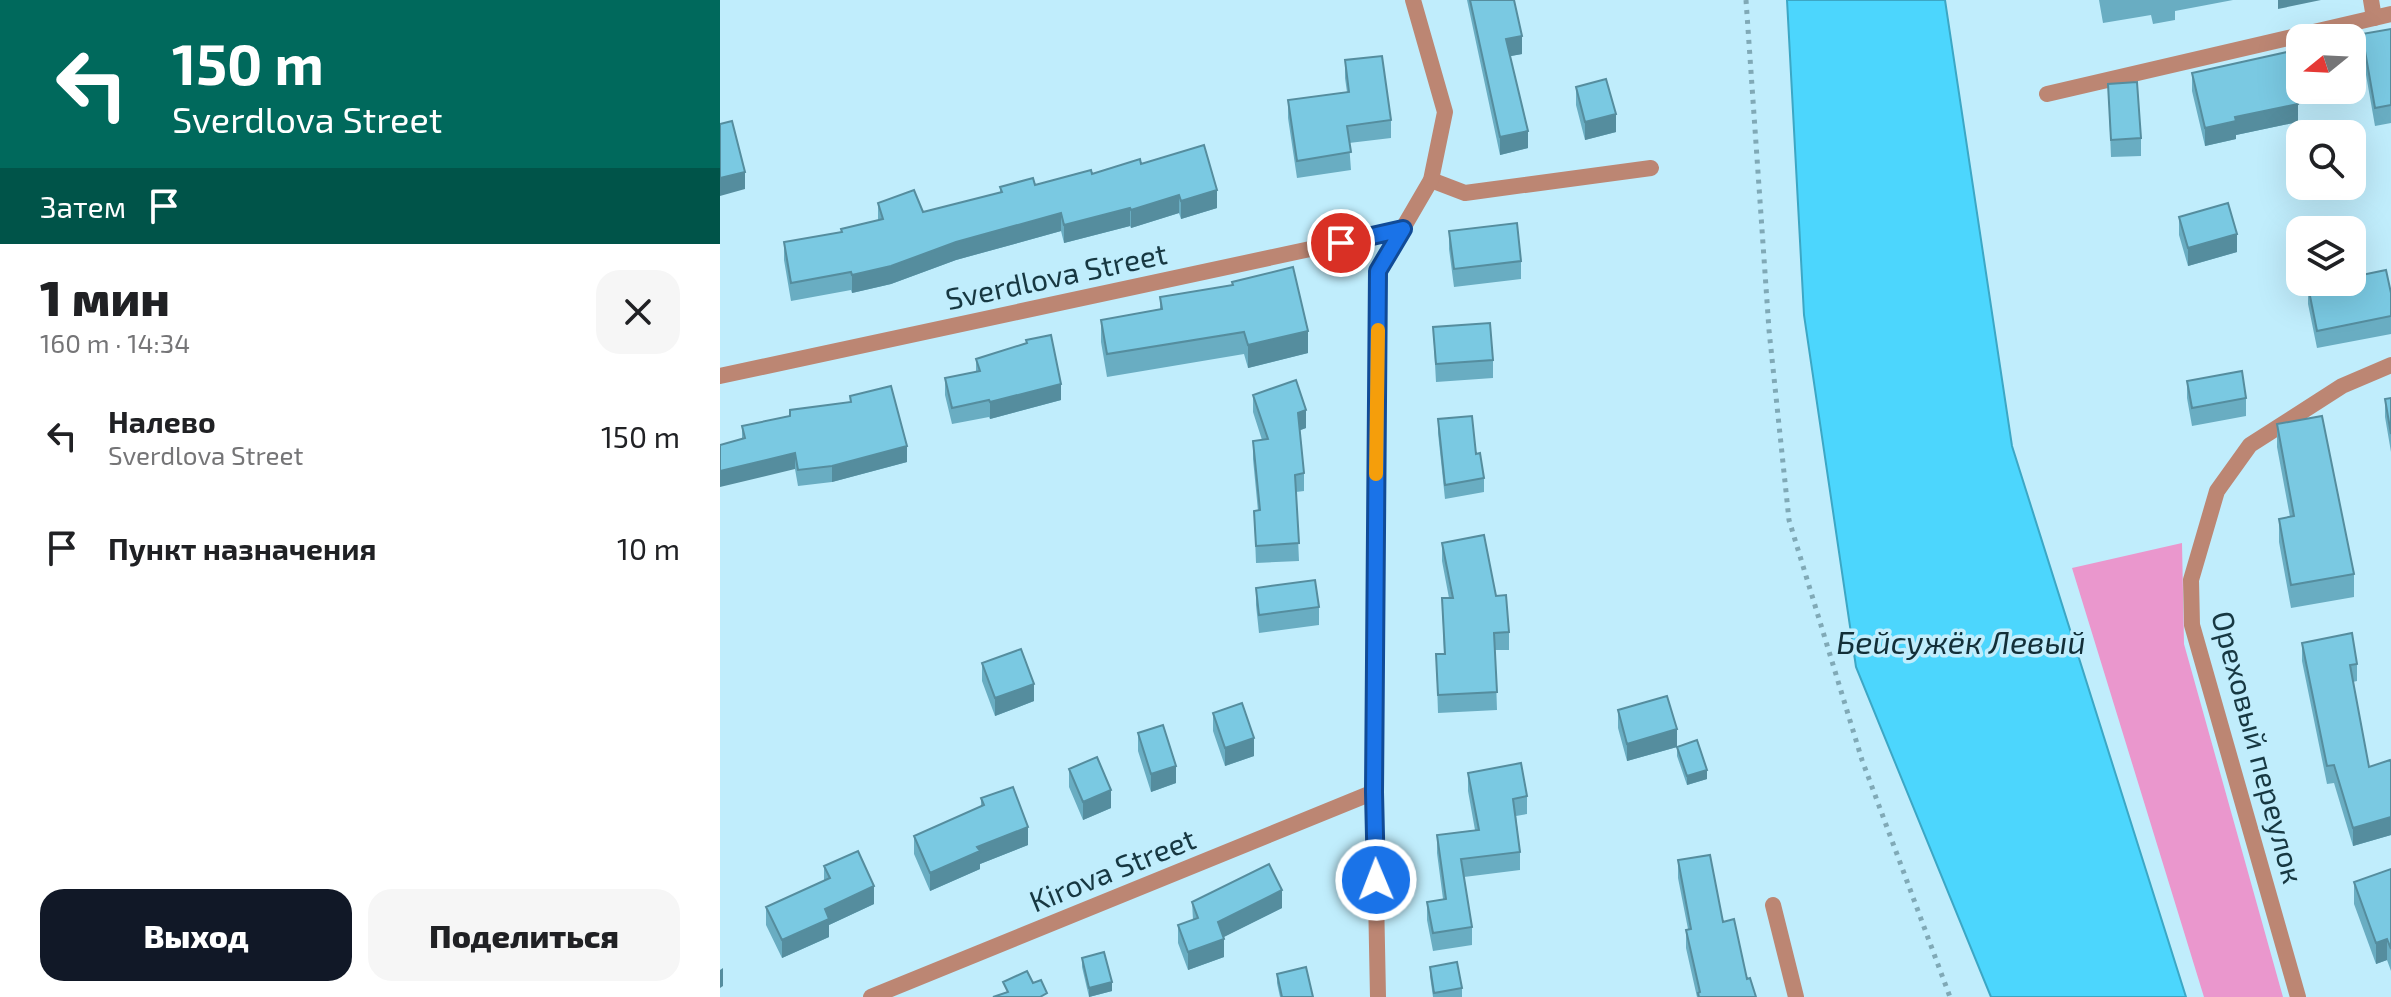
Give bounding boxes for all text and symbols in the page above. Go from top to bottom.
north arrow [2286,24,2366,104]
map controls [2286,24,2366,296]
text: 150 m [172,29,324,96]
icon: left [40,32,144,136]
text: Sverdlova Street [172,97,443,140]
button: search [2286,120,2366,200]
icon: arrive [142,184,186,228]
text: Затем [40,188,126,224]
pin [1307,209,1375,277]
button: layers [2286,216,2366,296]
icon: arrive [1319,221,1363,265]
street label: Sverdlova Street [942,234,1170,316]
text: 1 мин [40,268,170,326]
button: close [596,270,680,354]
text: 160 m · 14:34 [40,327,190,358]
text: Налево [108,403,216,439]
icon: left [40,414,84,458]
text: 150 m [601,418,680,454]
text: Sverdlova Street [108,439,303,470]
icon: arrive [40,526,84,570]
text: Пункт назначения [108,530,376,566]
text: 10 m [617,530,680,566]
street label: Ореховый переулок [2204,607,2313,887]
water label: Бейсужёк Левый [1836,622,2086,660]
street label: Kirova Street [1024,819,1200,919]
position arrow [1334,838,1418,922]
button: Выход [40,889,352,981]
button: Поделиться [368,889,680,981]

